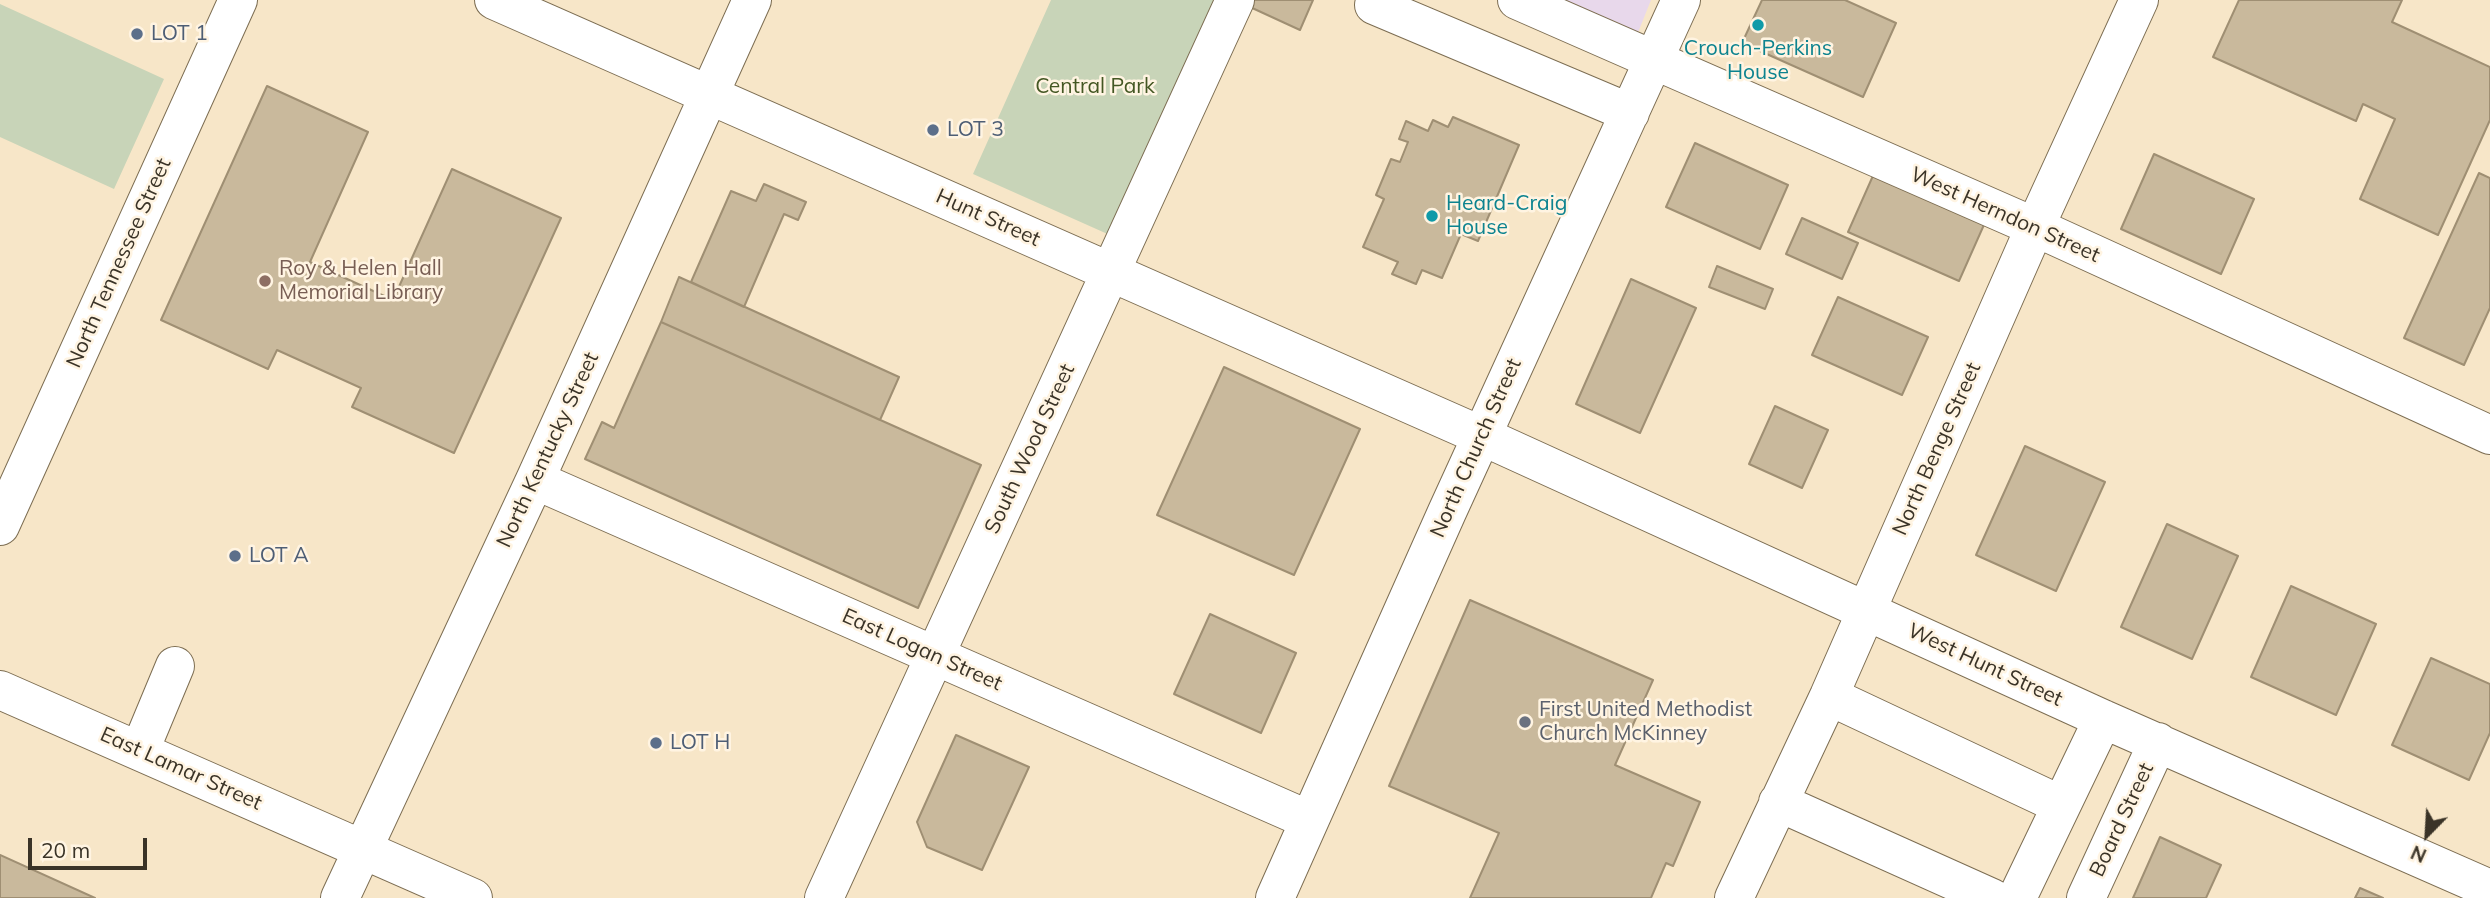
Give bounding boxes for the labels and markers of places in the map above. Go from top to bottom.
marker: Crouch-Perkins House [1750,17,1766,33]
place label: LOT 1 [151,21,208,47]
marker: LOT 1 [129,26,145,42]
place label: Crouch-Perkins House [1684,36,1832,86]
place label: LOT 3 [947,117,1004,143]
marker: LOT 3 [925,122,941,138]
place label: Heard-Craig House [1446,191,1567,241]
marker: Heard-Craig House [1424,208,1440,224]
place label: Roy & Helen Hall Memorial Library [279,256,443,306]
marker: Roy & Helen Hall Memorial Library [257,273,273,289]
place label: LOT A [249,543,309,569]
marker: LOT A [227,548,243,564]
place label: First United Methodist Church McKinney [1539,697,1752,747]
marker: First United Methodist Church McKinney [1517,714,1533,730]
place label: LOT H [670,730,730,756]
marker: LOT H [648,735,664,751]

